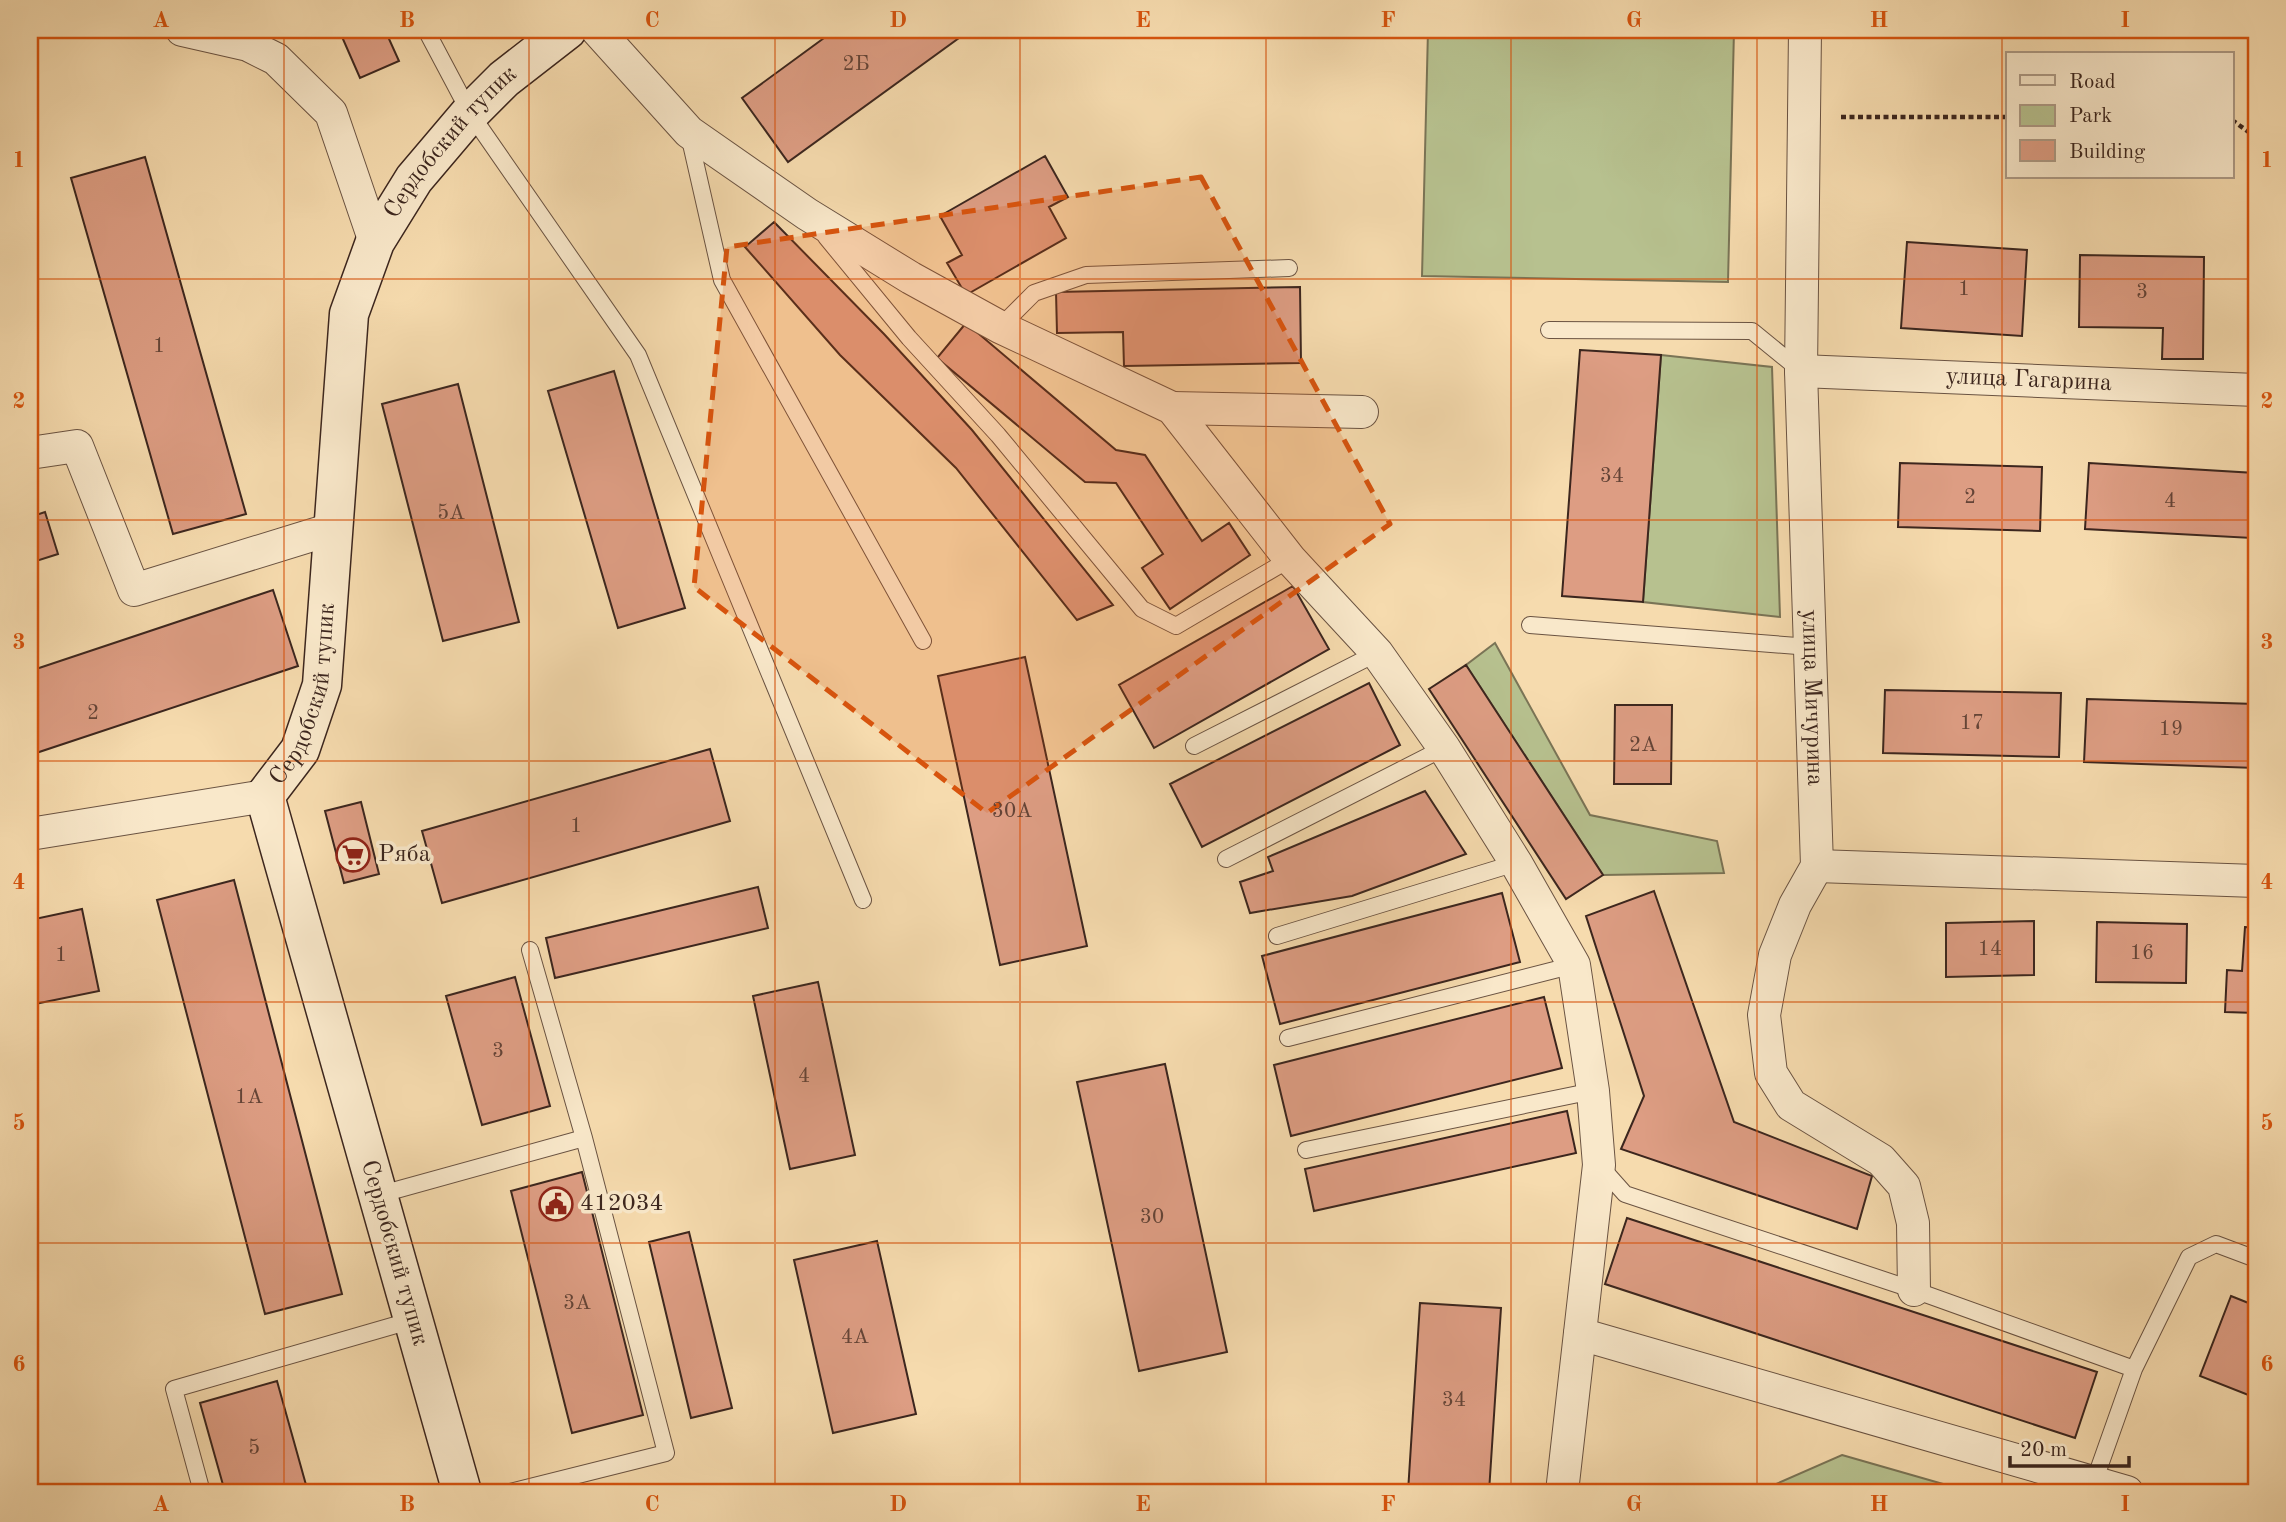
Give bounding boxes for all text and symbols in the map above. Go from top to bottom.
text: A [152,9,170,32]
text: B [399,9,415,32]
text: C [644,9,660,32]
text: D [889,9,907,32]
text: E [1135,9,1151,32]
text: F [1380,9,1396,32]
text: G [1626,9,1642,32]
text: H [1870,9,1888,32]
text: I [2120,9,2130,32]
legend [2006,52,2234,178]
house number: 2Б [842,54,870,75]
street label: Сердобский тупик [380,62,522,223]
text: Road [2069,72,2116,93]
text: Park [2069,106,2112,127]
text: Building [2069,142,2146,163]
text: 1 [12,149,26,172]
text: 1 [2260,149,2274,172]
house number: 1 [1958,279,1970,300]
house number: 3 [2136,282,2148,303]
house number: 1 [153,336,165,357]
street label: улица Гагарина [1945,365,2112,396]
text: 2 [12,390,26,413]
text: 2 [2260,390,2274,413]
house number: 34 [1600,466,1624,487]
house number: 2 [1964,487,1976,508]
house number: 4 [2164,491,2176,512]
house number: 5А [437,503,465,524]
street label: Сердобский тупик [266,602,340,790]
street label: улица Мичурина [1797,609,1826,786]
text: 3 [12,631,26,654]
text: 3 [2260,631,2274,654]
house number: 2 [87,703,99,724]
house number: 17 [1960,713,1984,734]
house number: 19 [2159,719,2183,740]
house number: 2А [1629,735,1657,756]
house number: 30А [992,801,1032,822]
house number: 1 [570,816,582,837]
supermarket icon: Ряба [334,836,372,874]
place label: Ряба [378,843,431,867]
text: 4 [12,871,26,894]
text: 4 [2260,871,2274,894]
house number: 14 [1978,939,2002,960]
house number: 16 [2130,943,2154,964]
house number: 1 [55,945,67,966]
house number: 3 [492,1041,504,1062]
house number: 4 [798,1066,810,1087]
house number: 1А [235,1087,263,1108]
text: 5 [12,1112,26,1135]
text: 5 [2260,1112,2274,1135]
street label: Сердобский тупик [356,1158,432,1348]
public building icon: 412034 [537,1185,575,1223]
place label: 412034 [580,1192,664,1216]
house number: 30 [1140,1207,1164,1228]
house number: 3А [563,1293,591,1314]
house number: 4А [841,1327,869,1348]
text: 6 [12,1353,26,1376]
text: 6 [2260,1353,2274,1376]
house number: 34 [1442,1390,1466,1411]
scale bar [2010,1424,2128,1468]
house number: 5 [248,1438,260,1459]
text: 20 m [2020,1440,2067,1461]
text: A [152,1493,170,1516]
text: B [399,1493,415,1516]
text: C [644,1493,660,1516]
text: D [889,1493,907,1516]
text: E [1135,1493,1151,1516]
text: F [1380,1493,1396,1516]
text: G [1626,1493,1642,1516]
text: H [1870,1493,1888,1516]
text: I [2120,1493,2130,1516]

